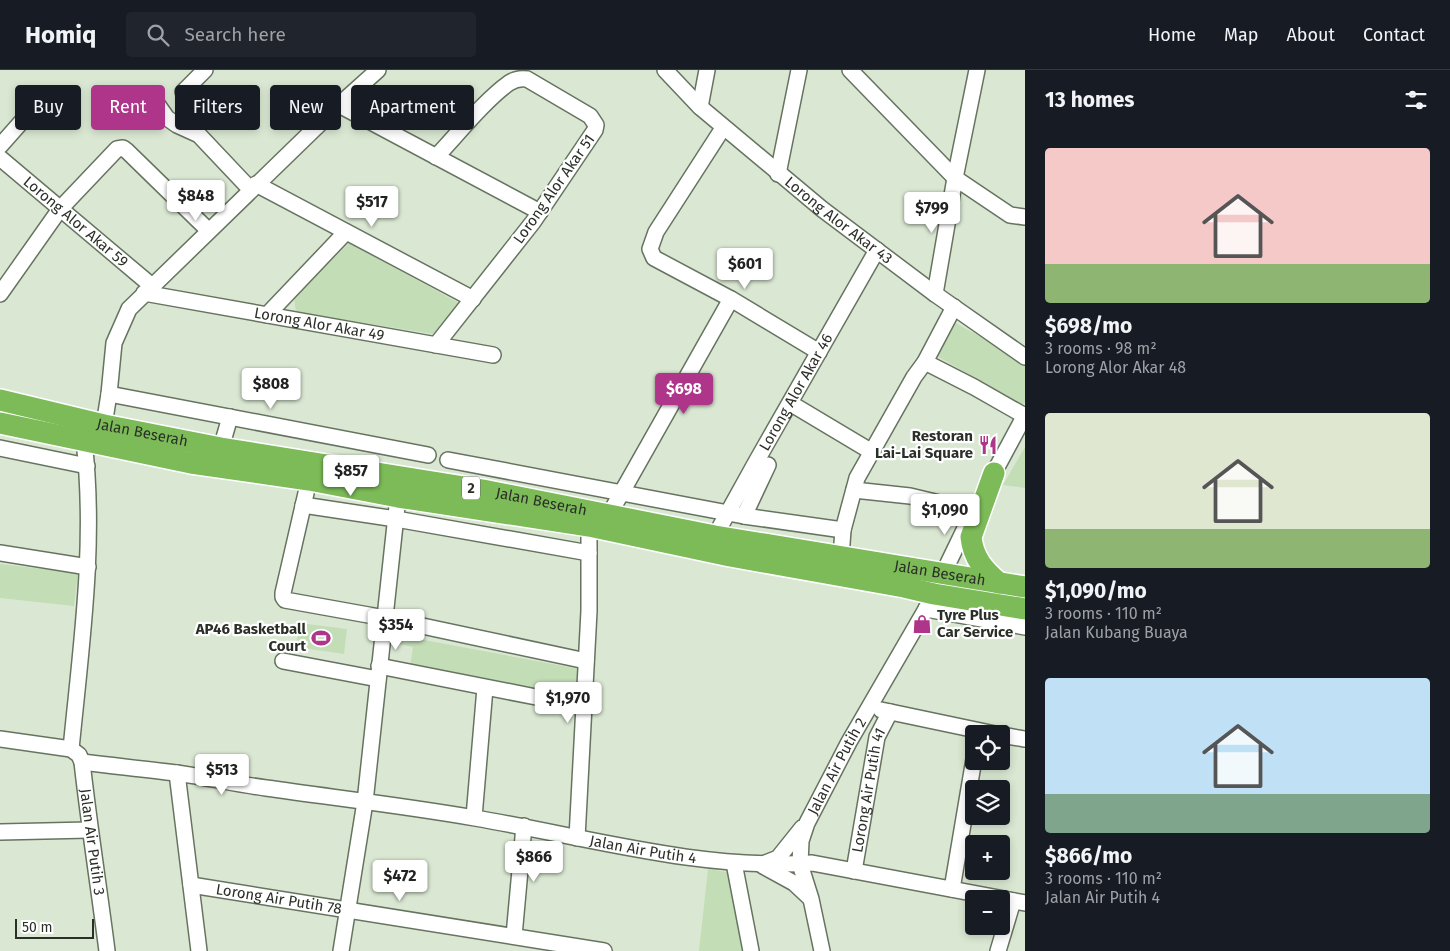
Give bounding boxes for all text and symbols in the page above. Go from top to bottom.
search box [126,12,476,57]
text: Homiq [25,21,96,49]
icon: search [144,21,172,49]
text: Search here [184,23,286,46]
text: Home [1148,24,1196,46]
text: Map [1224,24,1258,46]
text: About [1286,24,1335,46]
text: Contact [1363,24,1425,46]
chip: Buy [15,85,81,130]
chip: Rent [91,85,165,130]
chip: Filters [175,85,260,130]
chip: New [270,85,341,130]
chip: Apartment [351,85,474,130]
icon: filters [1402,86,1430,114]
text: 13 homes [1045,87,1135,113]
street label: Lorong Alor Akar 51 [510,131,598,247]
street label: Lorong Alor Akar 59 [20,173,132,271]
street label: Lorong Alor Akar 43 [781,173,896,268]
pin: $848 [166,180,226,222]
icon: home [1193,181,1283,271]
text: $848 [178,186,214,205]
pin: $517 [342,186,402,228]
pin: $799 [902,191,962,234]
text: $517 [356,192,388,211]
text: $799 [915,198,949,217]
pin: $601 [715,248,775,290]
text: $601 [728,254,762,273]
street label: Lorong Alor Akar 49 [253,304,386,345]
text: $698/mo [1045,313,1132,339]
street label: Lorong Alor Akar 46 [755,330,836,454]
text: 3 rooms · 98 m² [1045,339,1157,358]
text: Lorong Alor Akar 48 [1045,358,1186,377]
pin: $808 [241,368,301,410]
pin: $698 [654,372,714,415]
text: $808 [253,374,289,393]
text: $698 [666,379,702,398]
street label: Jalan Beserah [95,415,189,450]
place label: Restoran Lai-Lai Square [875,427,973,462]
restaurant icon: Restoran Lai-Lai Square [977,434,999,456]
icon: home [1193,446,1283,536]
pin: $857 [321,454,381,497]
text: $857 [334,461,368,480]
road number: 2 [462,476,480,499]
street label: Jalan Beserah [494,484,588,519]
pin: $1,090 [904,494,986,536]
text: $1,090 [922,500,968,519]
street label: Jalan Beserah [893,557,987,589]
text: $1,090/mo [1045,578,1147,604]
text: 3 rooms · 110 m² [1045,604,1162,623]
place label: Tyre Plus Car Service [937,606,1013,641]
pin: $354 [366,608,426,651]
shop icon: Tyre Plus Car Service [911,613,933,635]
text: $354 [379,615,413,634]
place label: AP46 Basketball Court [195,620,307,655]
text: Jalan Kubang Buaya [1045,623,1188,642]
sports icon: AP46 Basketball Court [310,627,332,649]
pin: $1,970 [527,682,609,724]
text: $1,970 [546,688,590,707]
icon: home [1193,711,1283,801]
street label: Jalan Air Putih 2 [804,714,870,818]
street label: Lorong Air Putih 41 [848,725,889,854]
map controls [965,725,1010,935]
button: locate [965,725,1010,770]
pin: $513 [192,754,252,796]
text: $513 [206,760,238,779]
button: layers [965,780,1010,825]
street label: Jalan Air Putih 3 [76,788,108,897]
street label: Jalan Air Putih 4 [588,831,697,867]
button: + [965,835,1010,880]
pin: $866 [504,840,564,883]
text: $866/mo [1045,843,1132,869]
text: $866 [516,847,552,866]
pin: $472 [370,860,430,902]
text: $472 [384,866,417,885]
text: 3 rooms · 110 m² [1045,869,1162,888]
street label: Lorong Air Putih 78 [215,880,343,918]
text: Jalan Air Putih 4 [1045,888,1160,907]
button: − [965,890,1010,935]
scale bar [15,916,94,939]
text: 50 m [22,919,53,936]

